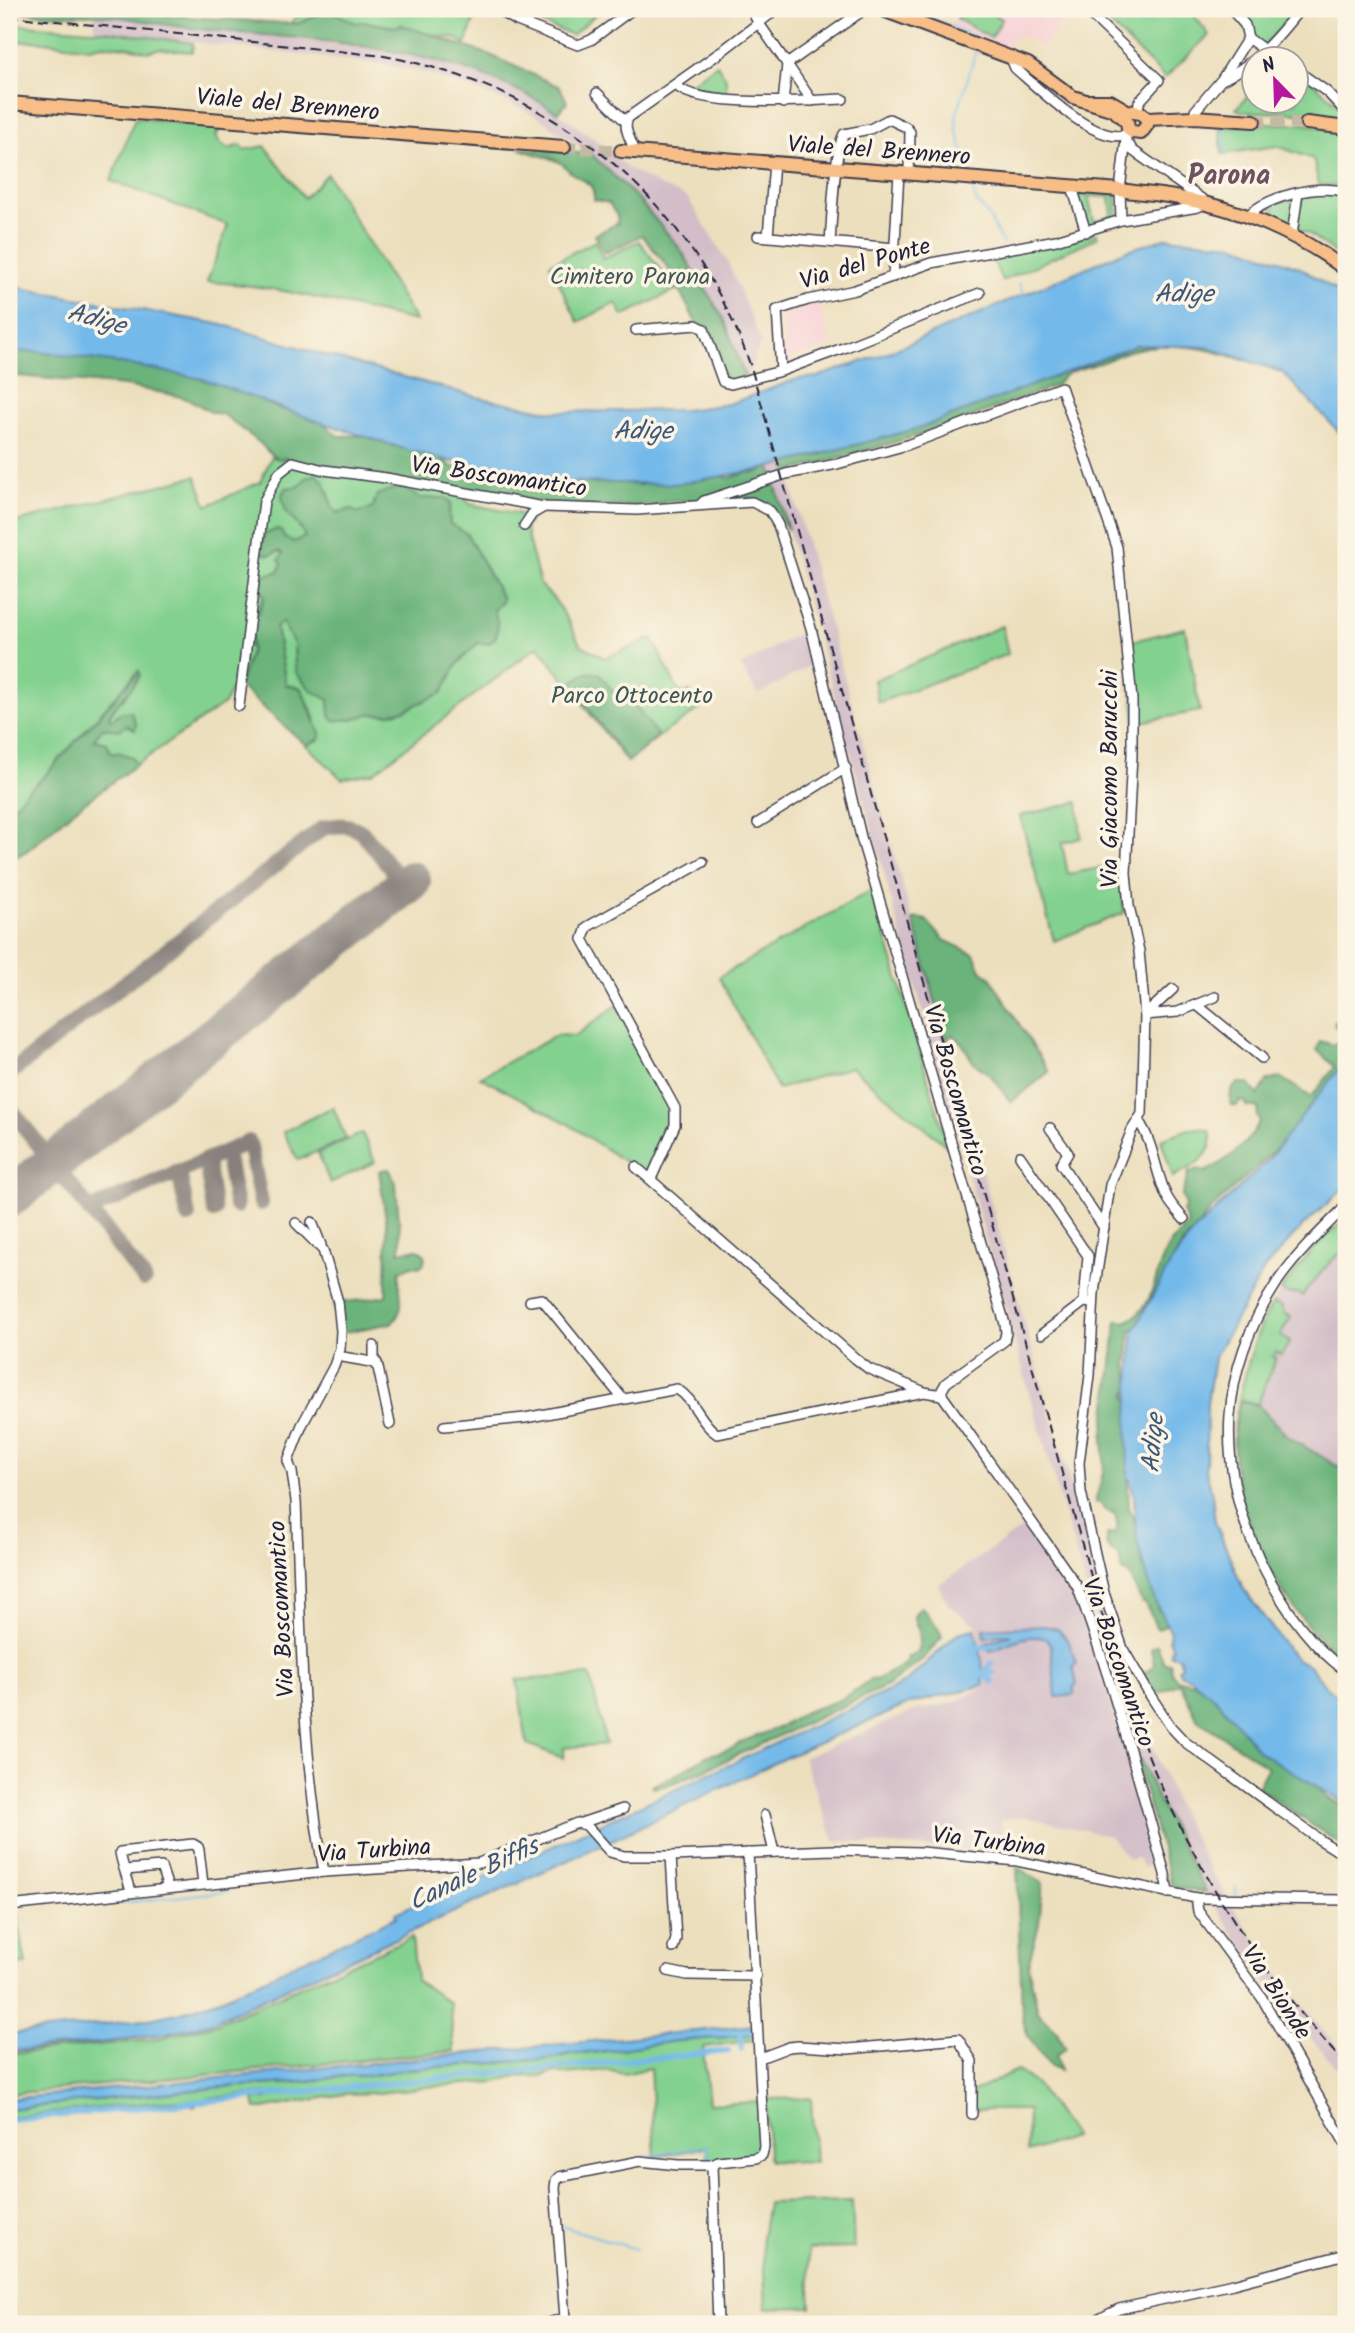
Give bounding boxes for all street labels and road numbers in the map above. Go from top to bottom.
street label: Viale del Brennero [195,78,381,133]
street label: Viale del Brennero [786,126,972,177]
street label: Via del Ponte [795,227,936,302]
street label: Via Boscomantico [408,446,589,509]
street label: Via Giacomo Barucchi [1091,669,1130,888]
street label: Via Boscomantico [911,1000,998,1181]
street label: Via Boscomantico [258,1519,307,1698]
street label: Via Boscomantico [1070,1572,1165,1753]
street label: Via Turbina [930,1816,1048,1869]
street label: Via Turbina [316,1828,432,1875]
street label: Via Bionde [1230,1937,1321,2048]

